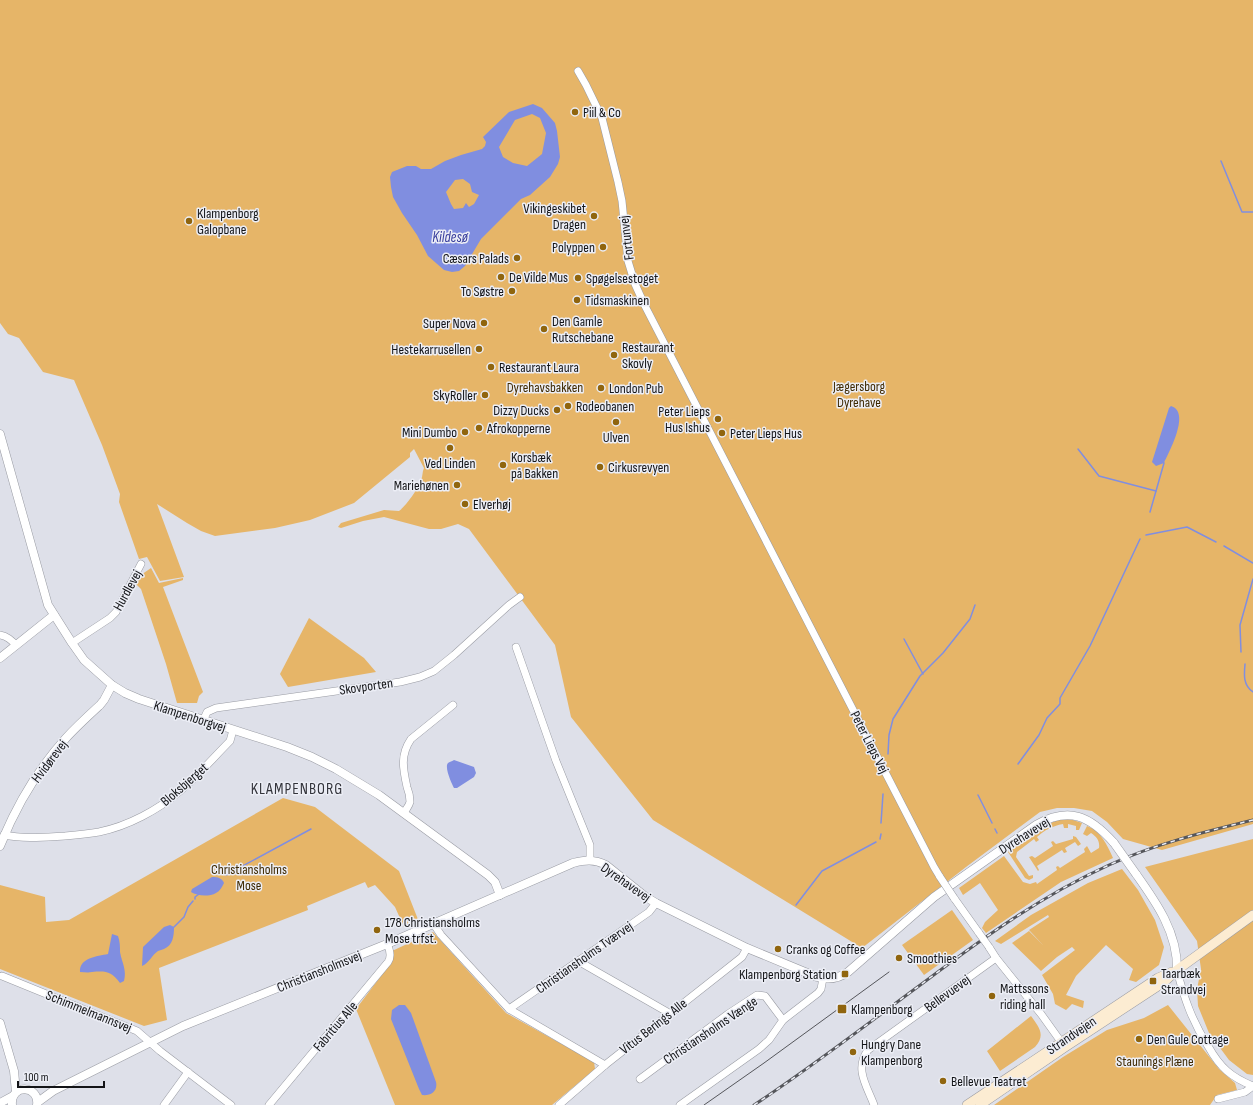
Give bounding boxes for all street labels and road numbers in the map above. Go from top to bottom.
street label: Fortunvej [615,215,638,261]
street label: Hurdlevej [109,567,146,614]
street label: Skovporten [338,674,394,699]
street label: Klampenborgvej [152,697,228,736]
street label: Peter Lieps Vej [847,708,893,776]
street label: Hvidørevej [28,736,71,786]
street label: Bloksbjerget [157,759,212,810]
street label: Dyrehavevej [995,813,1053,858]
street label: Dyrehavevej [597,859,654,906]
street label: Christiansholms Tværvej [532,918,636,997]
street label: Christiansholmsvej [274,947,364,996]
street label: Bellevuevej [921,971,974,1016]
street label: Schimmelmannsvej [43,987,134,1036]
street label: Christiansholms Vænge [660,993,761,1068]
street label: Vitus Berings Alle [616,995,690,1058]
street label: Fabritius Alle [310,998,361,1055]
street label: Strandvejen [1043,1013,1099,1058]

